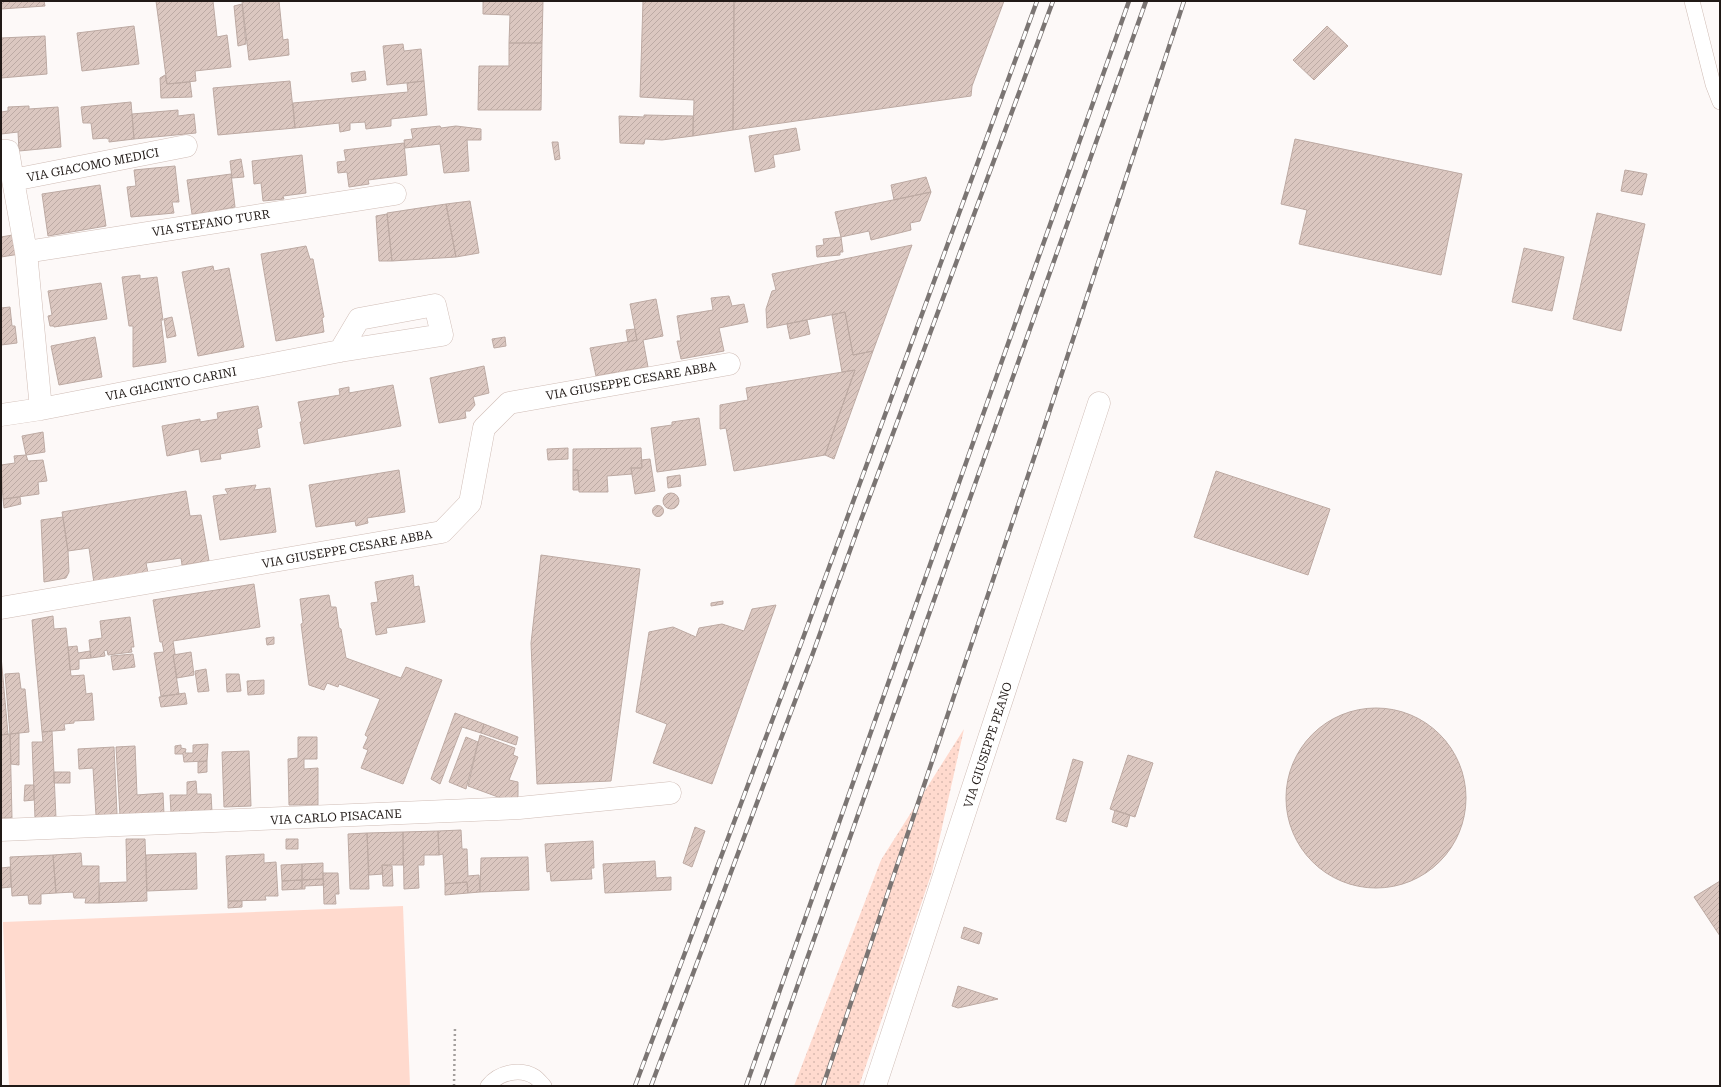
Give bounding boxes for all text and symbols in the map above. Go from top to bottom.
street label: VIA GIACOMO MEDICI [26,145,160,185]
street label: VIA STEFANO TURR [151,207,272,239]
street label: VIA GIUSEPPE CESARE ABBA [545,359,718,403]
street label: VIA GIACINTO CARINI [104,364,238,404]
street label: VIA GIUSEPPE CESARE ABBA [261,527,434,571]
street label: VIA GIUSEPPE PEANO [961,680,1015,810]
street label: VIA CARLO PISACANE [270,807,402,827]

